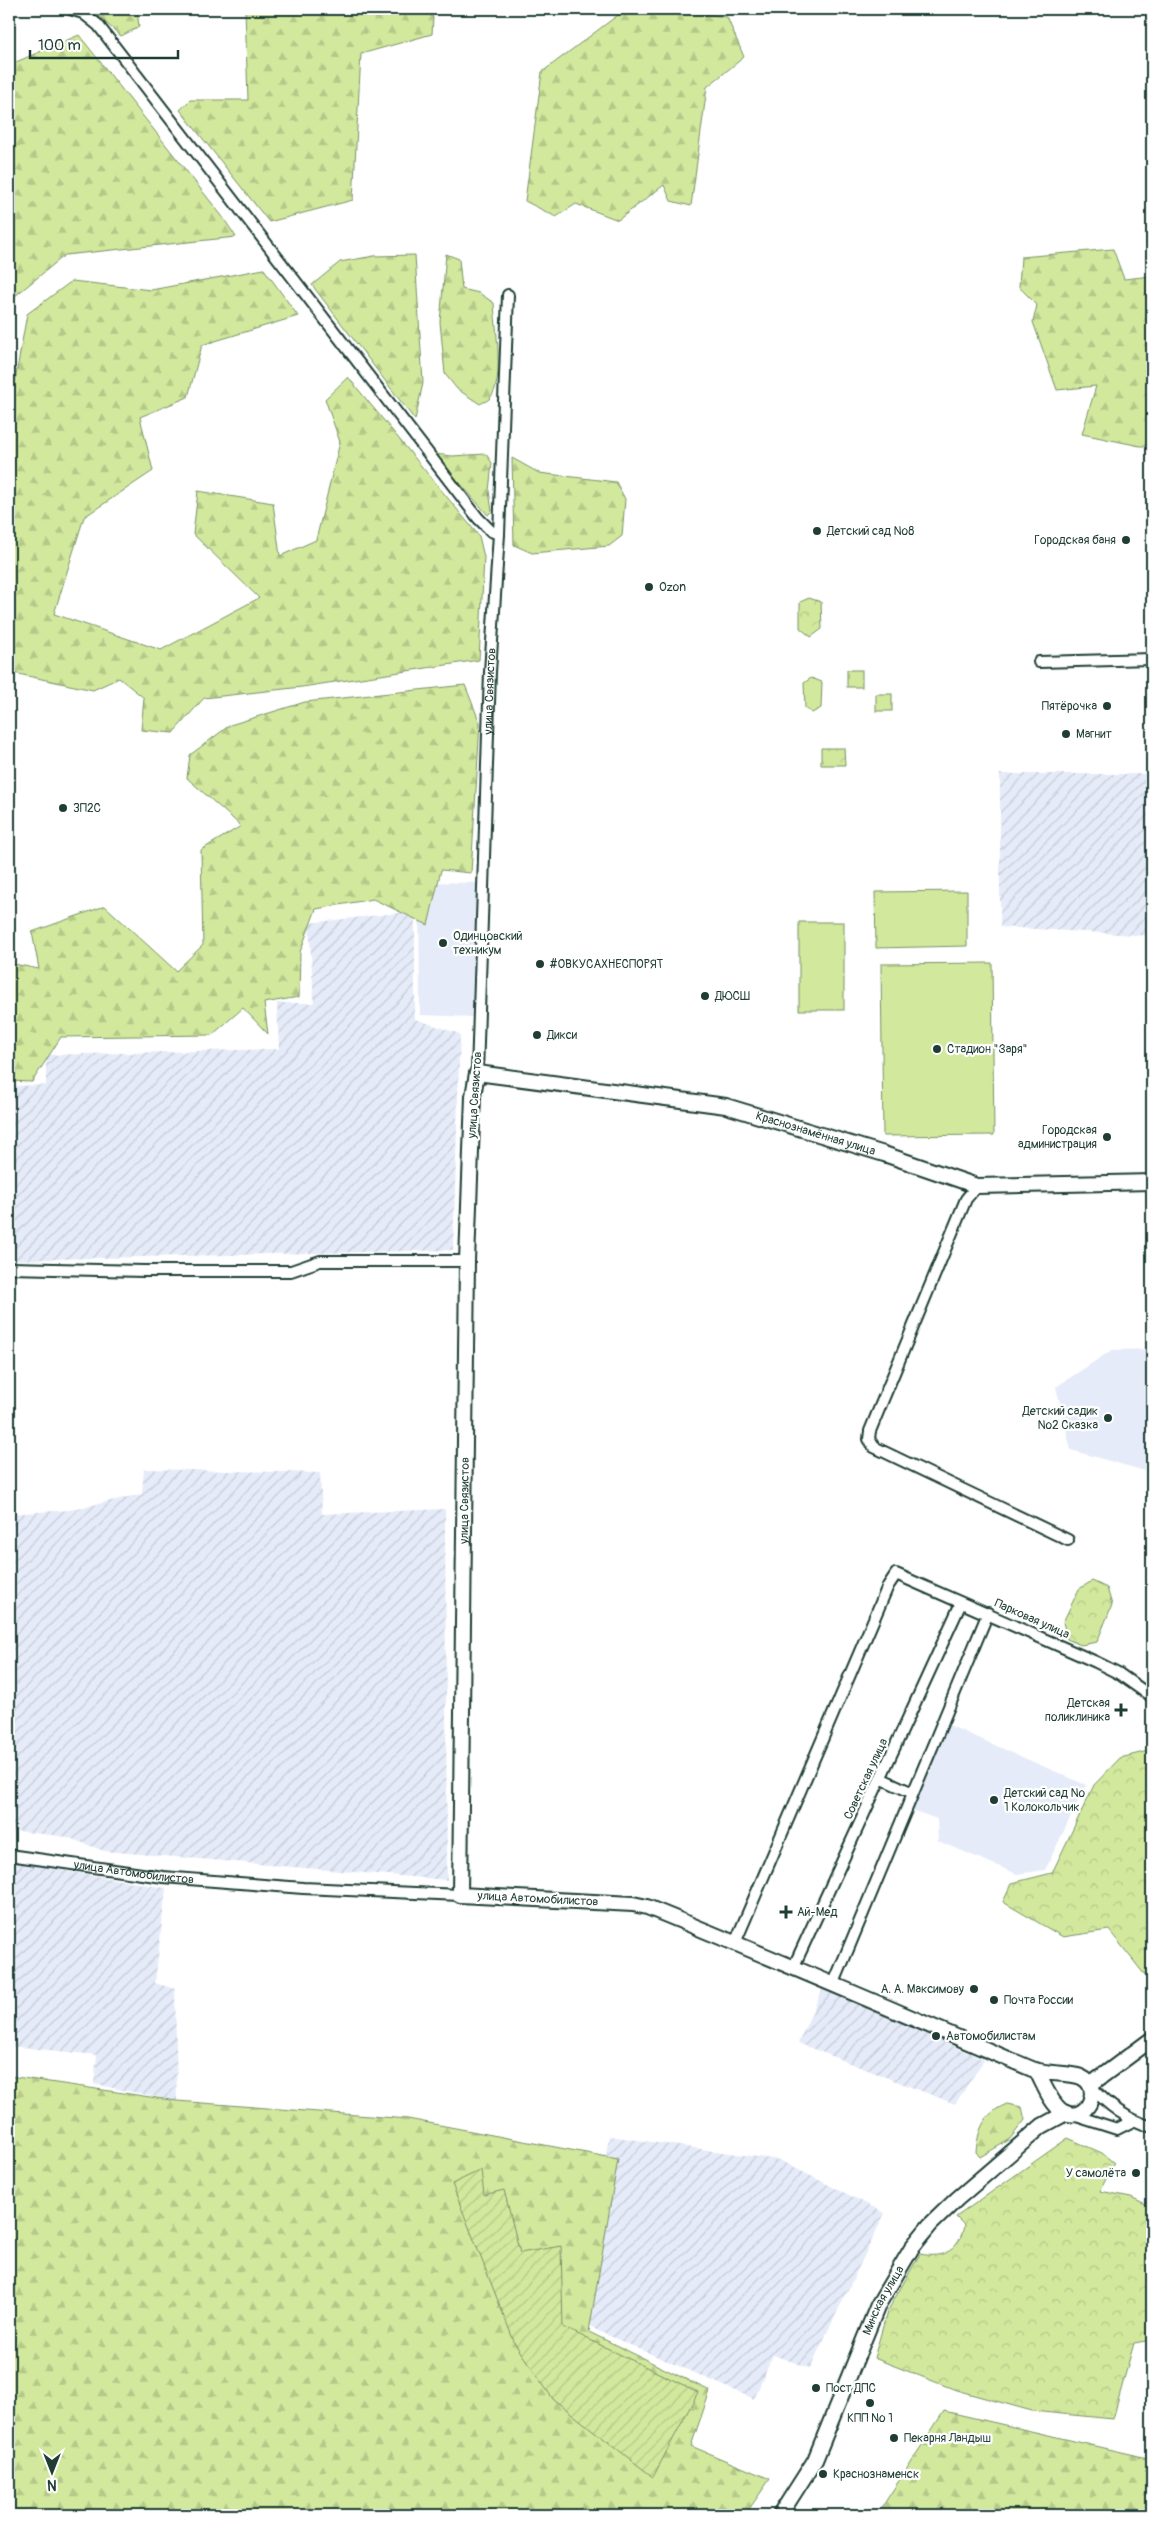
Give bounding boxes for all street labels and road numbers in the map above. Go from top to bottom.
street label: улица Связистов [480,647,499,736]
street label: улица Связистов [464,1051,486,1140]
street label: Краснознамённая улица [754,1108,878,1159]
street label: улица Связистов [456,1457,472,1545]
street label: Парковая улица [992,1596,1072,1642]
street label: Советская улица [841,1736,891,1822]
street label: улица Автомобилистов [72,1857,195,1887]
street label: улица Автомобилистов [476,1888,599,1910]
street label: Минская улица [859,2263,907,2337]

